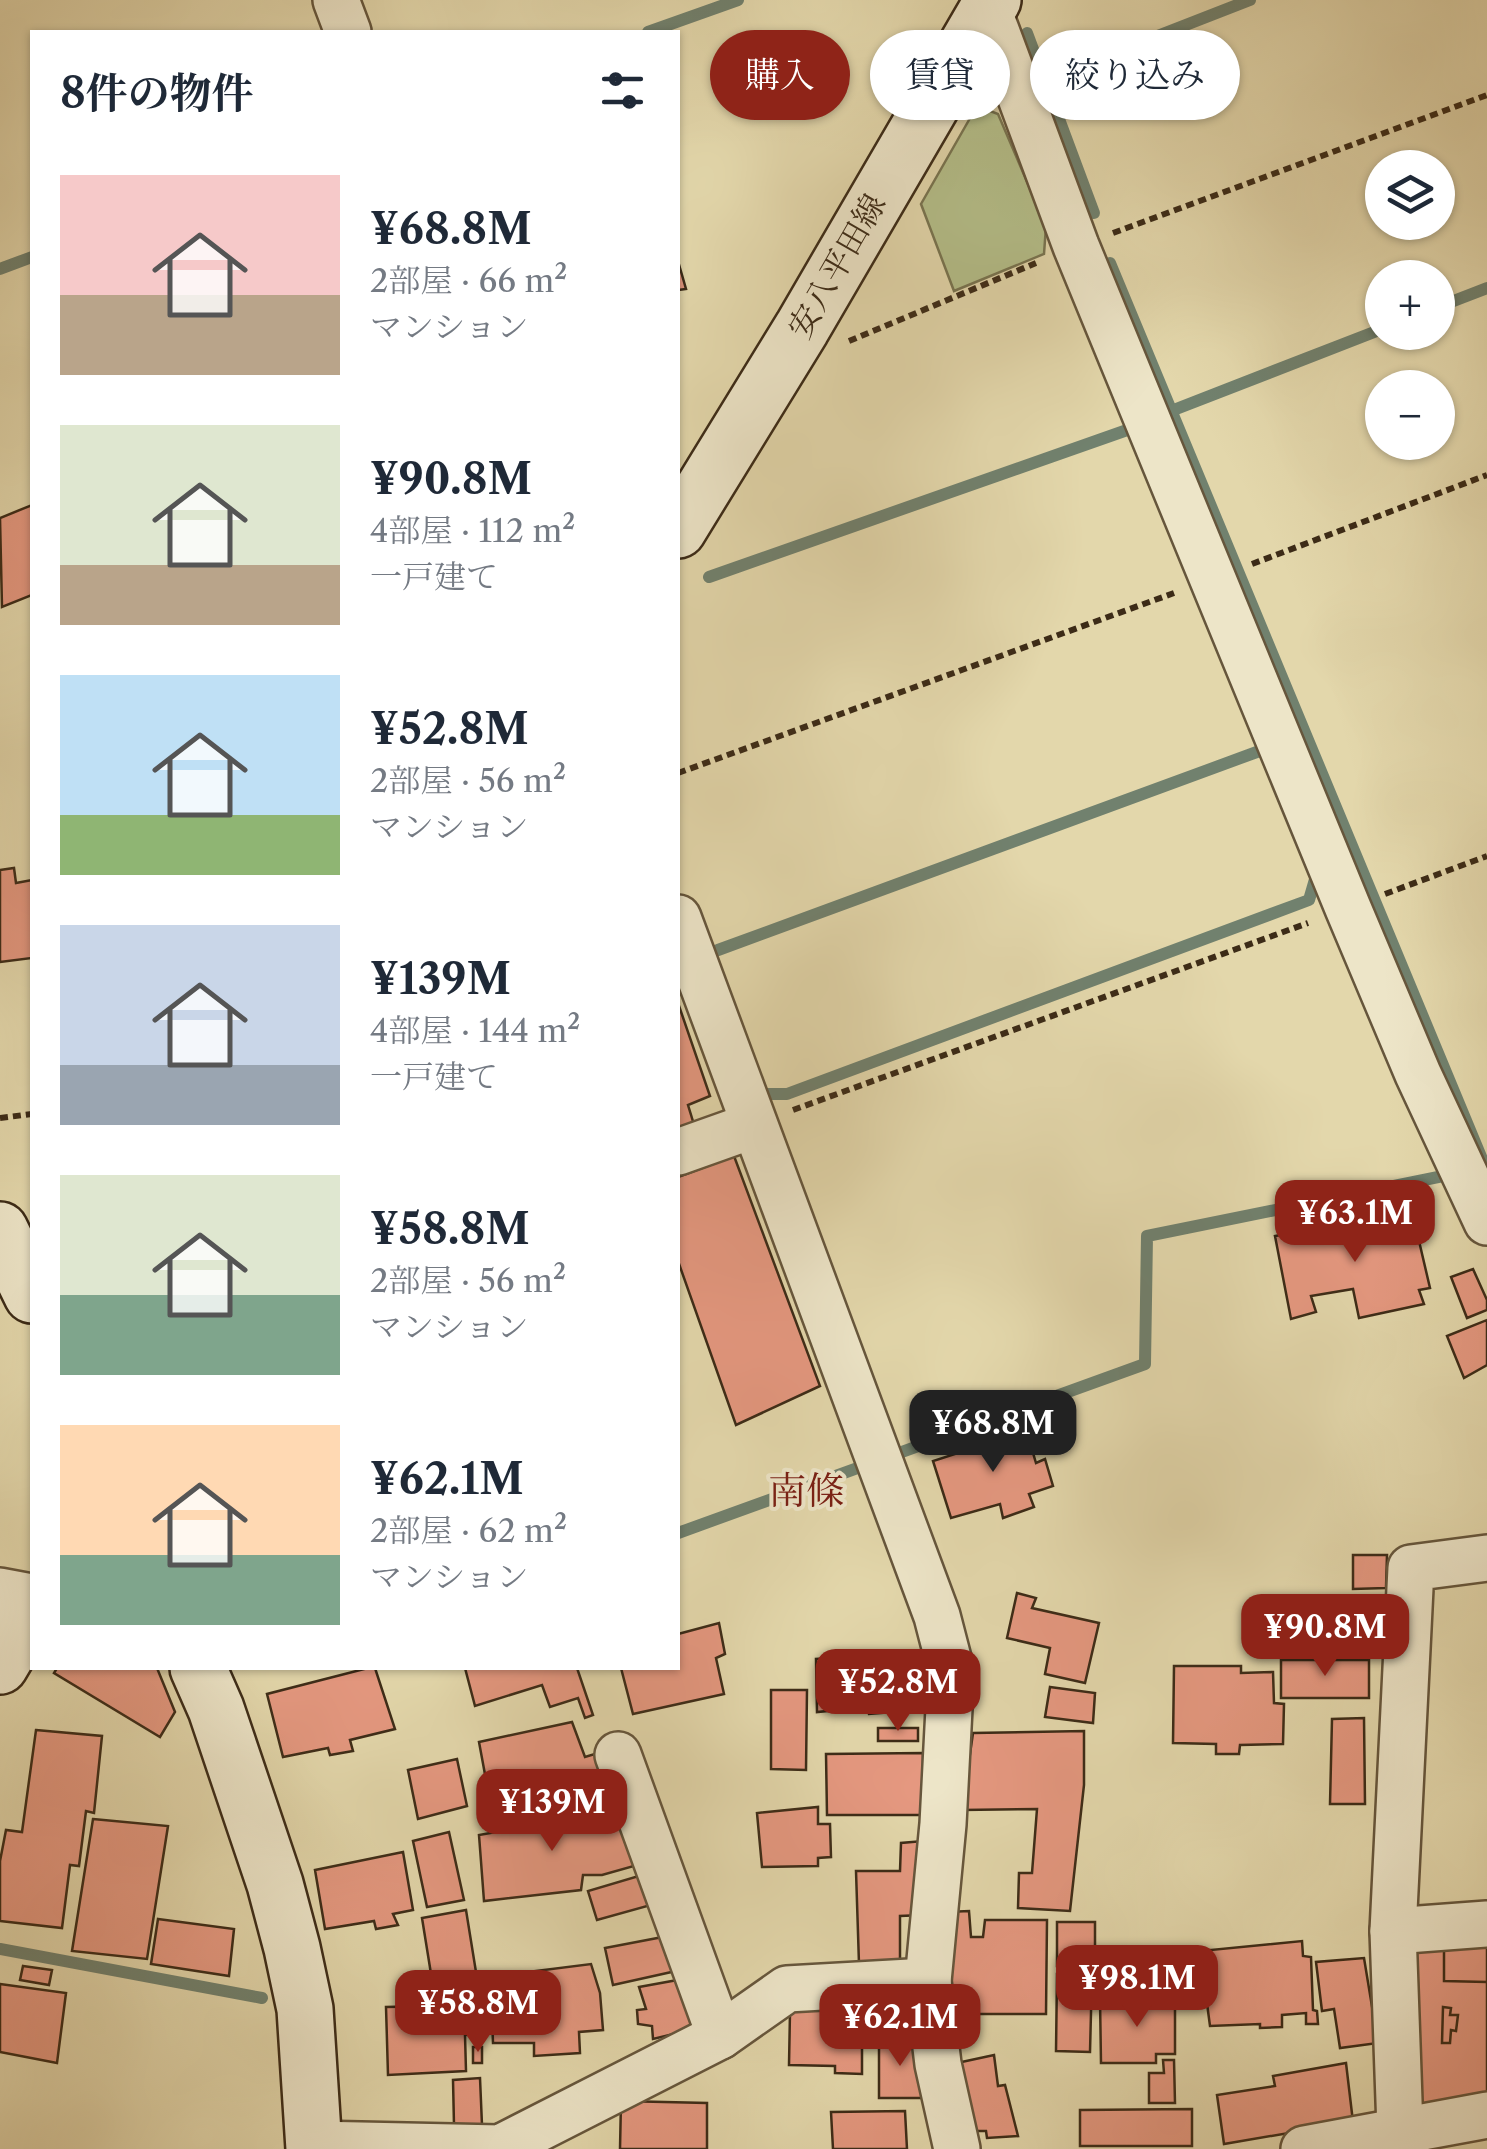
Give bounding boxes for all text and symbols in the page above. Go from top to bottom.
chip: 購入 [710,30,850,120]
chip: 賃貸 [870,30,1010,120]
chip: 絞り込み [1030,30,1240,120]
icon: filters [595,63,650,118]
text: 8件の物件 [60,67,254,119]
map controls [1365,150,1455,460]
button: layers [1365,150,1455,240]
street label: 安八平田線 [780,187,893,345]
text: ¥68.8M [370,203,532,255]
icon: home [140,215,260,335]
button: + [1365,260,1455,350]
text: 2部屋 · 66 m² [370,261,567,300]
text: マンション [370,307,529,346]
button: − [1365,370,1455,460]
text: ¥90.8M [370,453,532,505]
icon: home [140,465,260,585]
text: 4部屋 · 112 m² [370,511,575,550]
text: 一戸建て [370,557,498,596]
text: ¥52.8M [370,703,529,755]
icon: home [140,715,260,835]
text: 2部屋 · 56 m² [370,761,566,800]
text: マンション [370,807,529,846]
text: ¥139M [370,953,511,1005]
icon: home [140,965,260,1085]
text: 4部屋 · 144 m² [370,1011,580,1050]
text: 一戸建て [370,1057,498,1096]
pin: ¥63.1M [1274,1180,1436,1265]
text: ¥63.1M [1297,1193,1413,1232]
text: ¥58.8M [370,1203,530,1255]
icon: home [140,1215,260,1335]
text: 2部屋 · 56 m² [370,1261,566,1300]
text: マンション [370,1307,529,1346]
pin: ¥68.8M [912,1390,1074,1475]
text: ¥68.8M [931,1403,1055,1442]
text: ¥62.1M [370,1453,524,1505]
icon: home [140,1465,260,1585]
district label: 南條 [768,1467,844,1514]
text: 2部屋 · 62 m² [370,1511,567,1550]
text: マンション [370,1557,529,1596]
pin: ¥90.8M [1244,1594,1406,1679]
text: ¥90.8M [1263,1607,1387,1646]
pin: ¥52.8M [817,1649,979,1734]
text: ¥52.8M [837,1662,959,1701]
pin: ¥139M [482,1769,622,1854]
text: ¥139M [498,1782,606,1821]
pin: ¥98.1M [1056,1945,1218,2030]
text: ¥98.1M [1078,1958,1196,1997]
pin: ¥58.8M [397,1970,559,2055]
text: ¥58.8M [417,1983,539,2022]
pin: ¥62.1M [819,1984,981,2069]
text: ¥62.1M [841,1997,959,2036]

